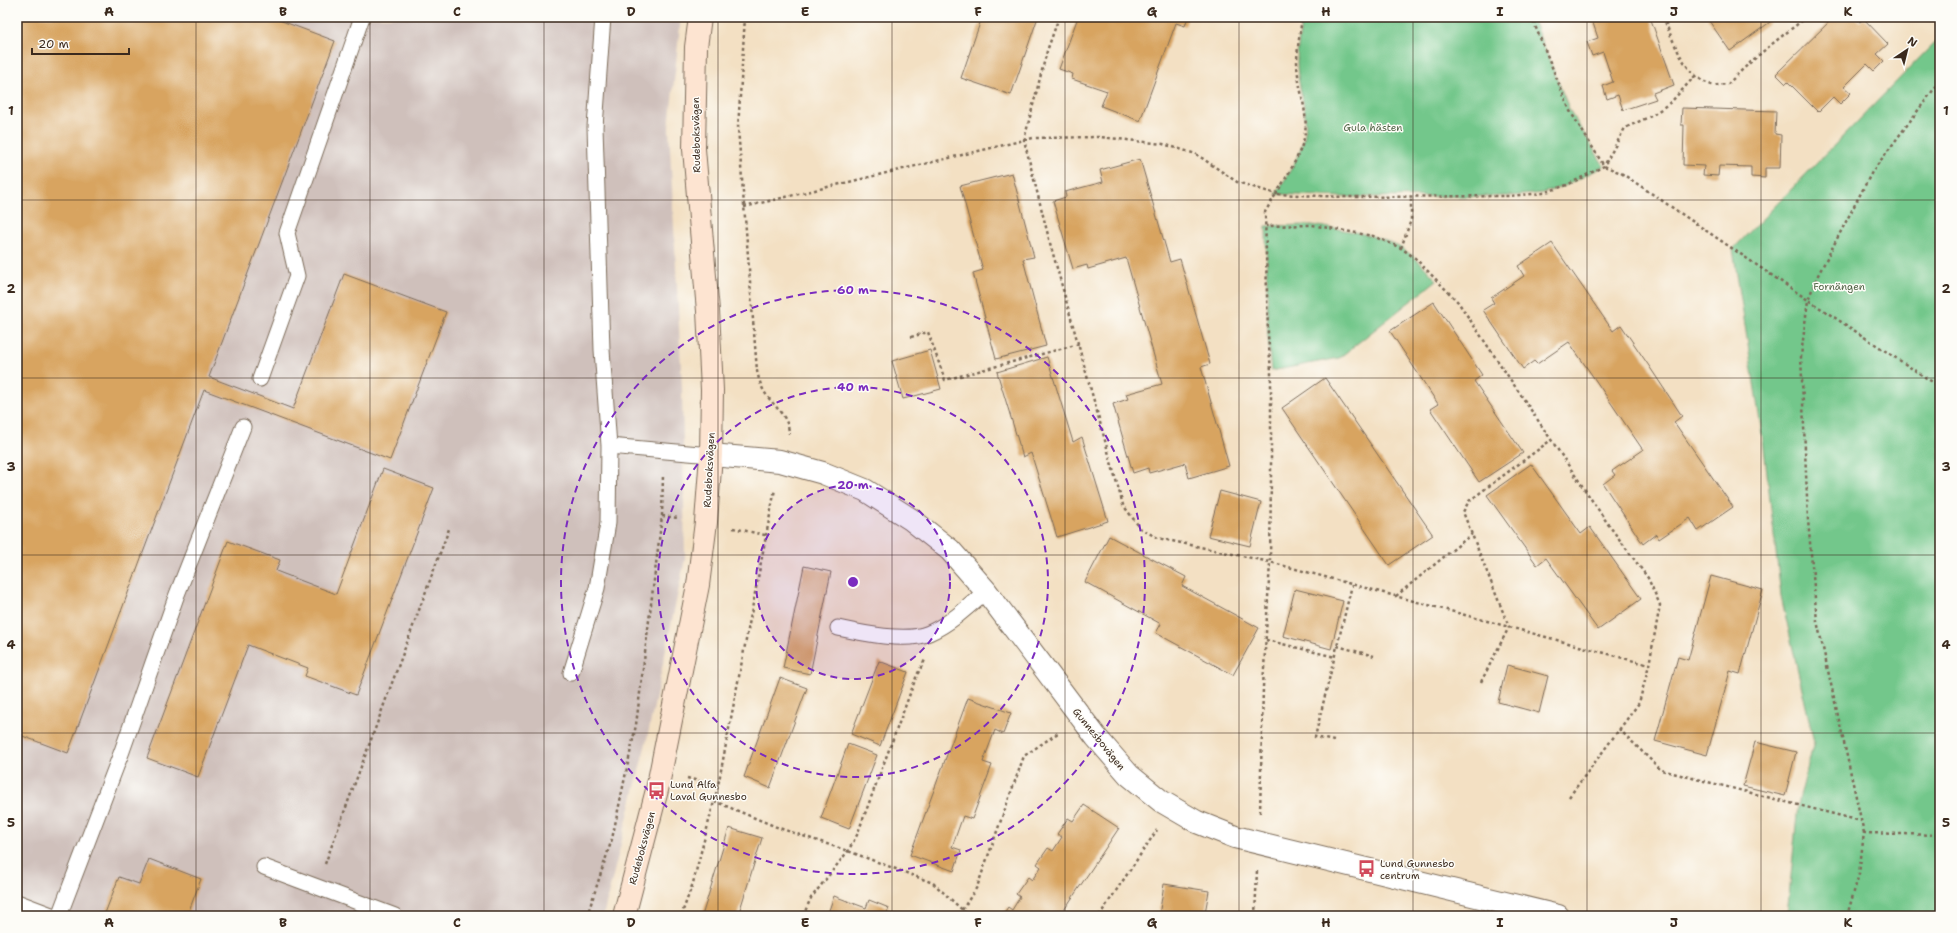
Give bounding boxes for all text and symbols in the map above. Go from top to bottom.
text: A [104,3,114,20]
text: B [279,3,287,20]
text: C [453,3,461,20]
text: D [626,3,636,20]
text: E [801,3,810,20]
text: F [974,3,982,20]
text: G [1147,3,1158,20]
text: H [1321,3,1331,20]
text: I [1496,3,1504,20]
text: J [1670,3,1678,20]
text: K [1844,3,1853,20]
scale bar [32,30,129,56]
north arrow [1887,30,1927,70]
text: N [1905,34,1921,51]
text: 20 m [38,36,69,52]
street label: Rudeboksvägen [689,97,703,173]
text: 1 [8,102,14,119]
text: 1 [1943,102,1949,119]
park label: Gula hästen [1344,121,1402,134]
text: 2 [6,280,16,297]
park label: Fornängen [1813,280,1865,293]
text: 2 [1941,280,1951,297]
text: 60 m [837,282,869,298]
text: 40 m [837,379,869,395]
street label: Rudeboksvägen [701,432,717,508]
text: 3 [6,458,16,475]
text: 3 [1941,458,1951,475]
text: 20 m [837,477,869,493]
centre of rings [846,575,860,589]
text: 4 [6,636,16,653]
text: 4 [1941,636,1951,653]
street label: Gunnesbovägen [1070,705,1128,773]
place label: Lund Alfa Laval Gunnesbo [670,778,747,803]
bus stop icon: Lund Alfa Laval Gunnesbo [647,780,667,800]
street label: Rudeboksvägen [626,810,658,886]
text: 5 [7,814,15,831]
text: 5 [1942,814,1950,831]
place label: Lund Gunnesbo centrum [1380,857,1454,882]
bus stop icon: Lund Gunnesbo centrum [1357,859,1377,879]
text: A [104,914,114,931]
text: B [279,914,287,931]
text: C [453,914,461,931]
text: D [626,914,636,931]
text: E [801,914,810,931]
text: F [974,914,982,931]
text: G [1147,914,1158,931]
text: H [1321,914,1331,931]
text: I [1496,914,1504,931]
text: J [1670,914,1678,931]
text: K [1844,914,1853,931]

